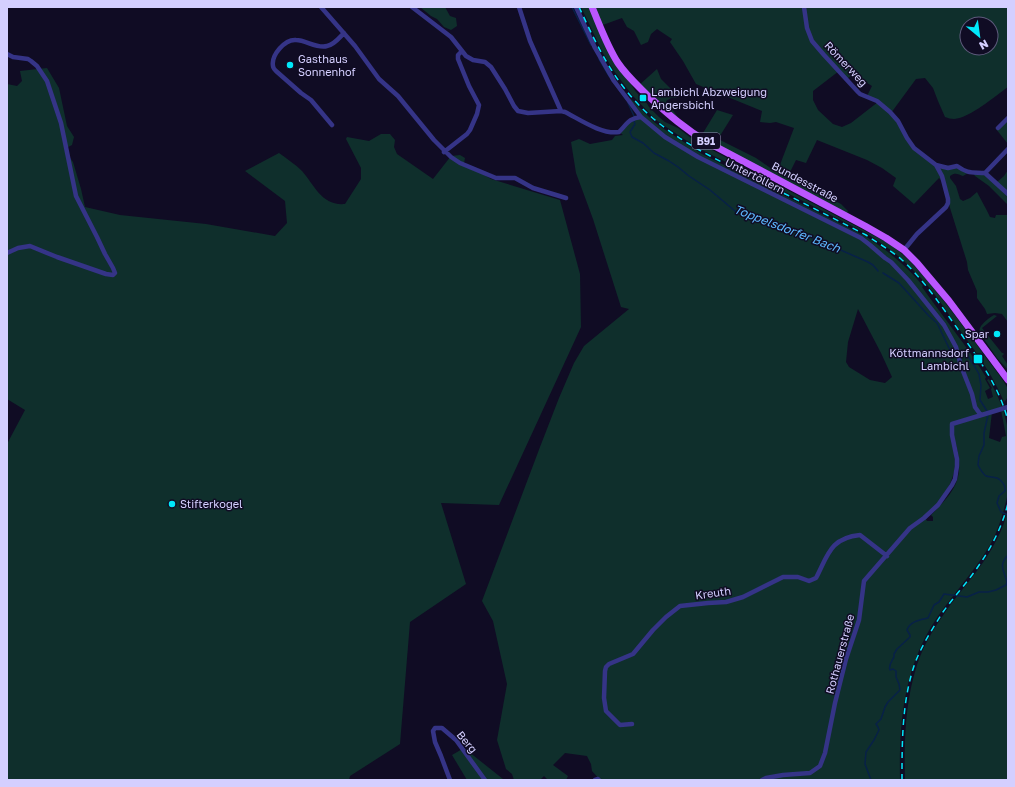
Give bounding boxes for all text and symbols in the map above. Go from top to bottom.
north arrow [959,16,999,56]
text: N [977,37,991,53]
street label: Römerweg [822,39,870,89]
place label: Gasthaus Sonnenhof [298,52,356,78]
marker: Gasthaus Sonnenhof [285,60,295,70]
place label: Lambichl Abzweigung Angersbichl [651,85,767,111]
marker: Lambichl Abzweigung Angersbichl [638,93,648,103]
road number: B91 [692,133,720,149]
street label: Untertöllern [723,155,787,196]
street label: Bundesstraße [770,159,841,204]
water label: Toppelsdorfer Bach [732,201,843,256]
place label: Spar [965,327,990,340]
marker: Spar [992,329,1002,339]
place label: Köttmannsdorf Lambichl [889,346,969,372]
marker: Köttmannsdorf Lambichl [972,353,984,365]
place label: Stifterkogel [180,497,243,510]
marker: Stifterkogel [167,499,177,509]
street label: Kreuth [694,584,732,601]
street label: Rothauerstraße [823,613,856,695]
street label: Berg [455,728,480,755]

